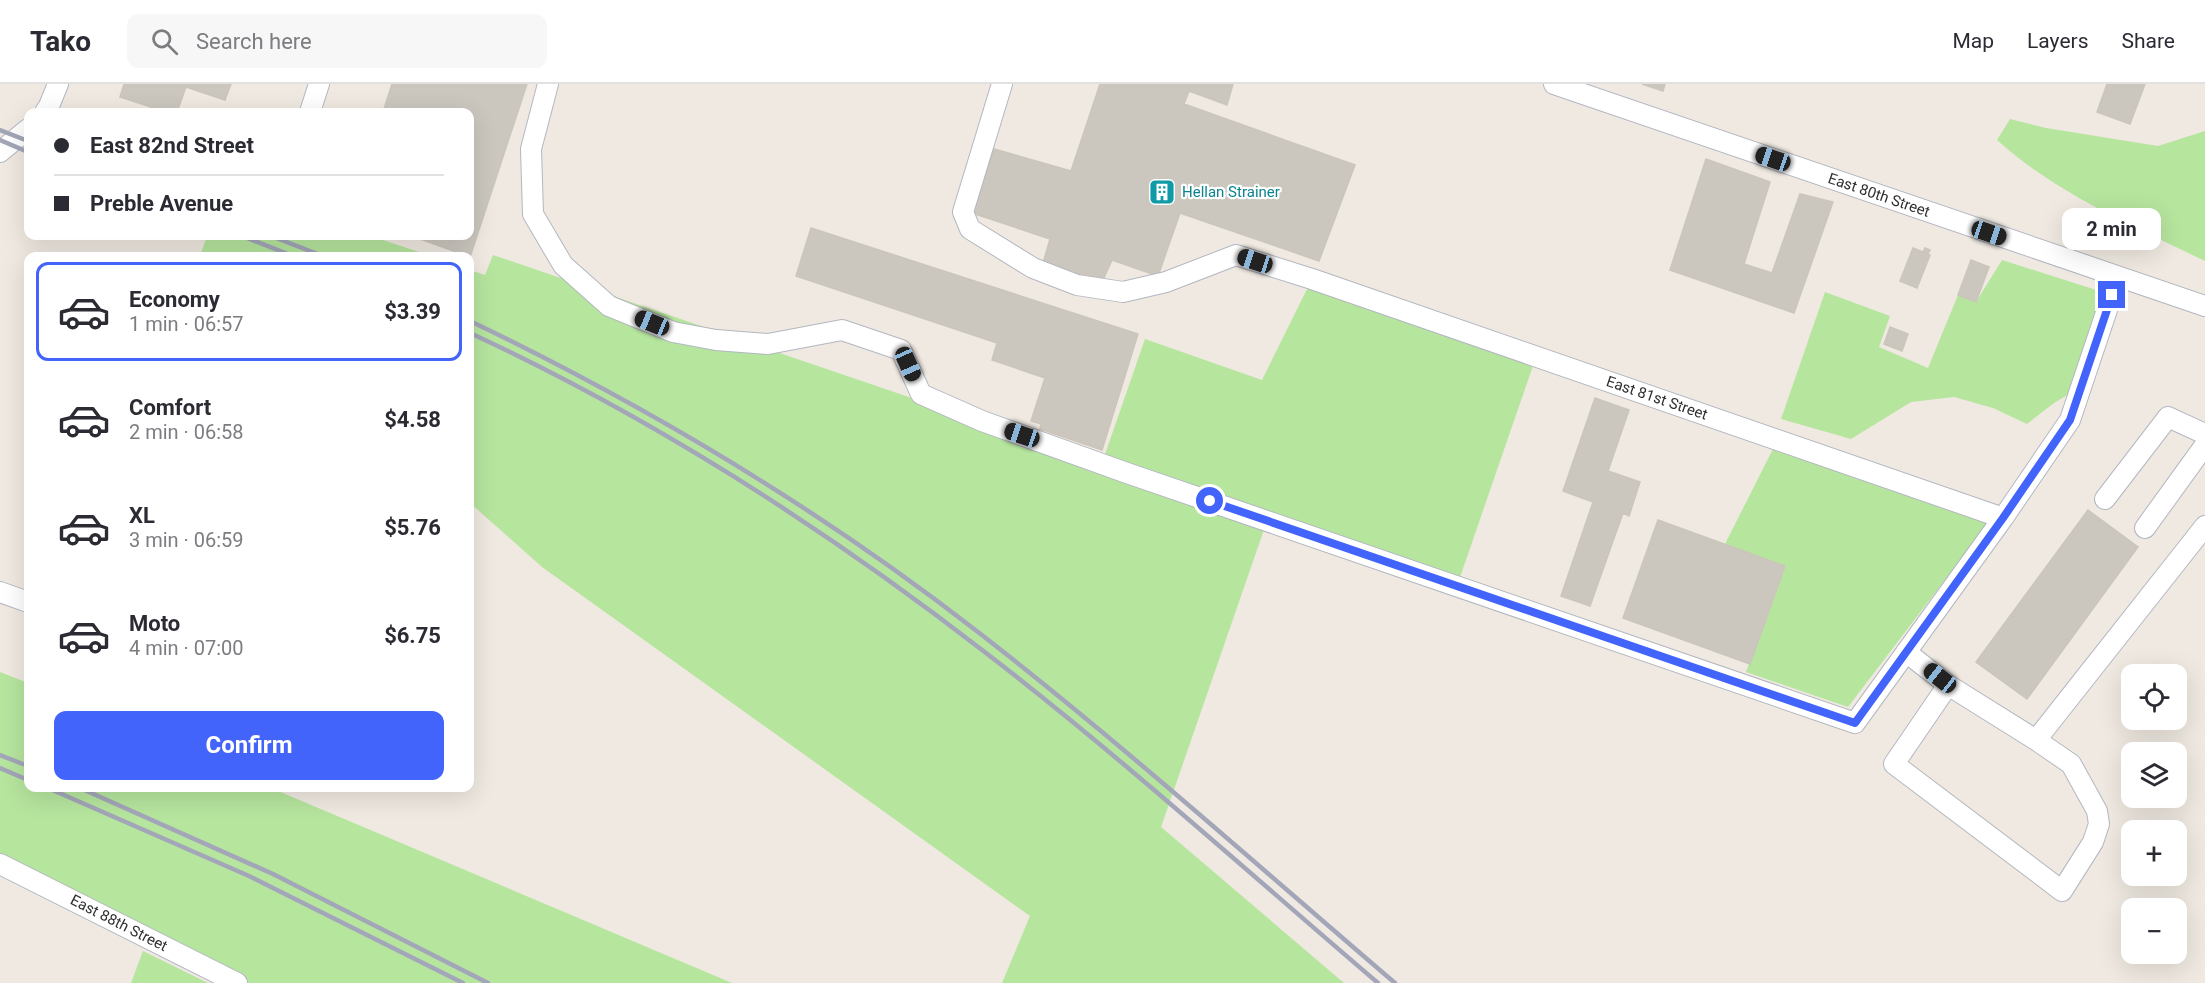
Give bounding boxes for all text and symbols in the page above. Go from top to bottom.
search box [127,14,547,68]
text: Tako [30,25,91,58]
icon: search [148,25,181,58]
text: Search here [196,29,312,54]
text: Map [1952,29,1994,53]
text: Layers [2027,29,2088,53]
text: Share [2121,29,2175,53]
text: East 82nd Street [90,133,254,158]
car [1753,145,1793,173]
street label: East 80th Street [1826,169,1932,221]
building icon: Hellan Strainer [1147,177,1177,207]
place label: Hellan Strainer [1182,183,1280,201]
text: Preble Avenue [90,191,233,216]
callout: 2 min [2062,208,2162,250]
text: 2 min [2086,217,2137,241]
car [1969,219,2009,247]
car [1235,247,1275,275]
route end [2098,281,2125,308]
icon: car [57,285,111,339]
text: Economy [129,287,220,312]
text: $3.39 [384,299,441,324]
car [632,308,672,338]
text: 1 min · 06:57 [129,312,244,336]
car [892,344,924,384]
street label: East 81st Street [1604,372,1710,424]
icon: car [57,393,111,447]
text: Comfort [129,395,211,420]
text: $4.58 [384,407,441,432]
text: 2 min · 06:58 [129,420,244,444]
car [1002,421,1042,449]
route start [1196,487,1223,514]
icon: car [57,501,111,555]
text: XL [129,503,155,528]
text: $5.76 [384,515,441,540]
text: 3 min · 06:59 [129,528,244,552]
icon: car [57,609,111,663]
text: Moto [129,611,180,636]
text: $6.75 [384,623,441,648]
text: 4 min · 07:00 [129,636,244,660]
car [1920,660,1960,696]
map controls [2121,664,2187,964]
button: locate [2121,664,2187,730]
button: Confirm [54,711,444,780]
button: layers [2121,742,2187,808]
button: + [2121,820,2187,886]
street label: East 88th Street [68,891,171,955]
button: − [2121,898,2187,964]

